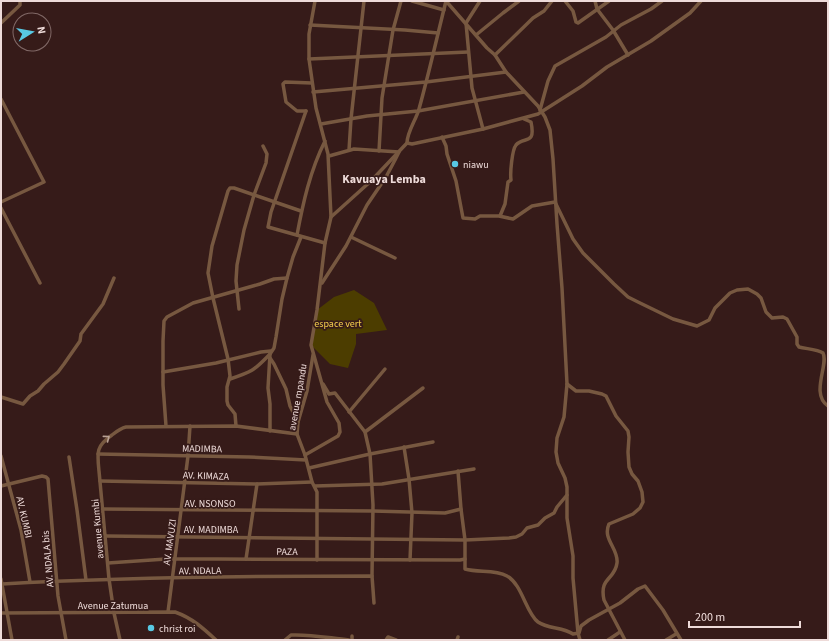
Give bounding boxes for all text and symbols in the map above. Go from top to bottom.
north arrow [12,12,52,52]
text: N [33,25,49,35]
place label: niawu [463,158,489,172]
marker: niawu [450,159,460,169]
district label: Kavuaya Lemba [342,171,426,188]
park label: espace vert [314,317,362,331]
street label: avenue mpandu [285,363,311,432]
one-way arrow [103,436,110,443]
street label: MADIMBA [182,442,223,456]
street label: AV. KIMAZA [183,468,230,484]
street label: AV. KUMBI [12,495,36,539]
street label: AV. NSONSO [184,497,236,511]
street label: avenue Kumbi [88,498,108,559]
street label: AV. MAVUZI [160,518,180,566]
street label: AV. MADIMBA [184,523,239,537]
street label: AV. NDALA bis [39,530,57,588]
street label: PAZA [276,545,298,559]
street label: AV. NDALA [179,564,222,578]
street label: Avenue Zatumua [78,599,148,613]
scale bar [689,603,800,629]
text: 200 m [695,609,725,626]
place label: christ roi [159,622,196,636]
marker: christ roi [146,623,156,633]

